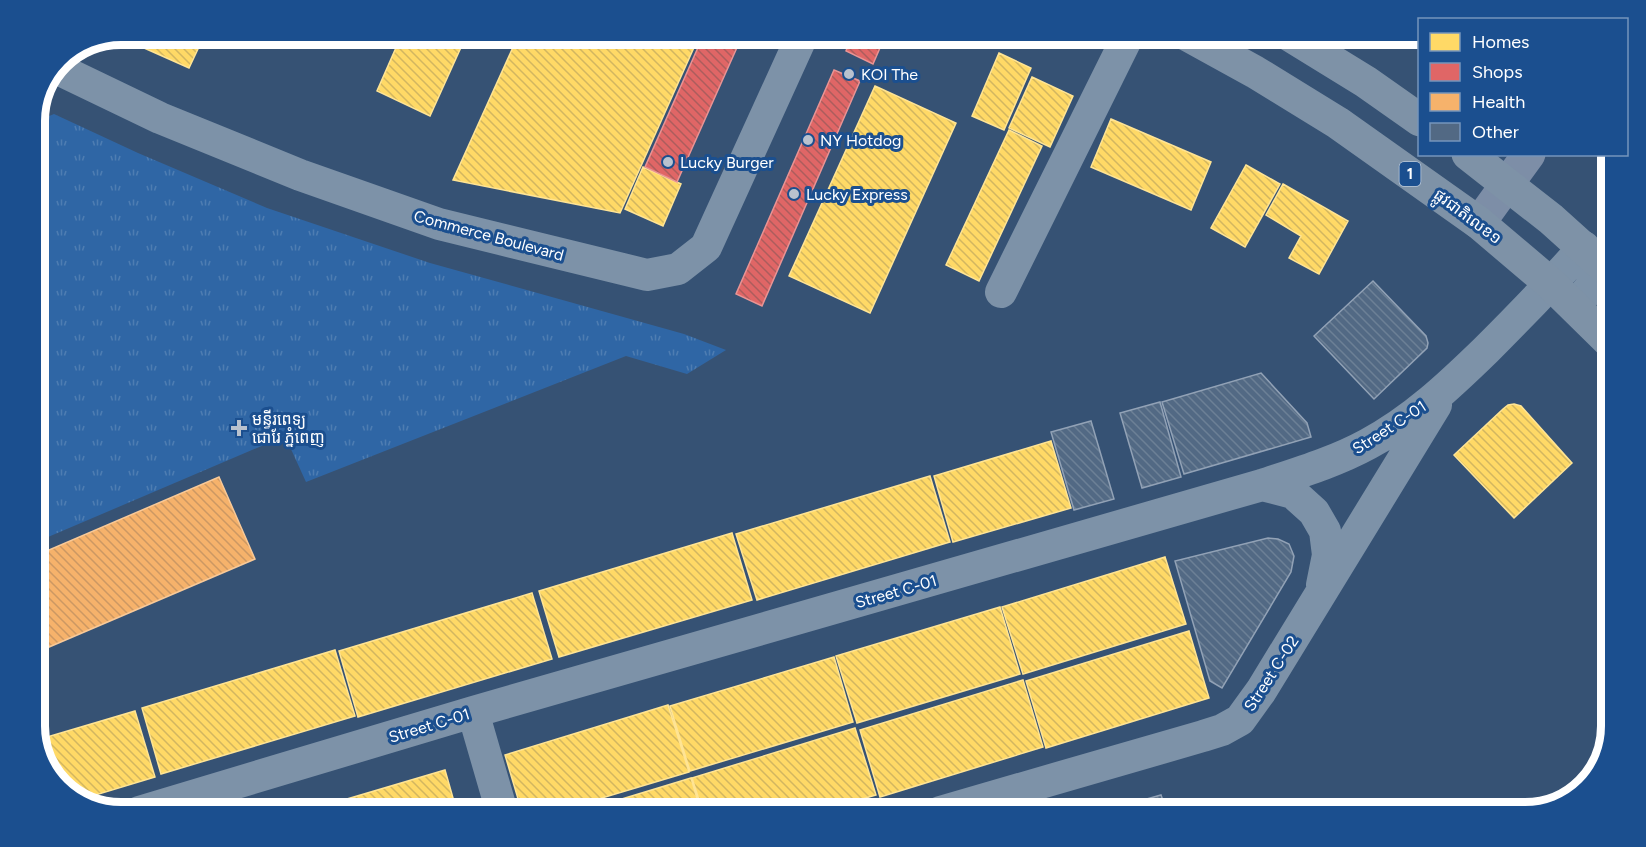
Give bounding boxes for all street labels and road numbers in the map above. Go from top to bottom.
road number: 1 [1400,162,1420,186]
street label: ផ្លូវជាតិលេខ១ [1427,185,1505,252]
street label: Commerce Boulevard [412,206,566,265]
street label: Street C-01 [1349,397,1430,458]
street label: Street C-01 [853,571,939,612]
street label: Street C-02 [1240,632,1303,715]
street label: Street C-01 [386,704,472,747]

